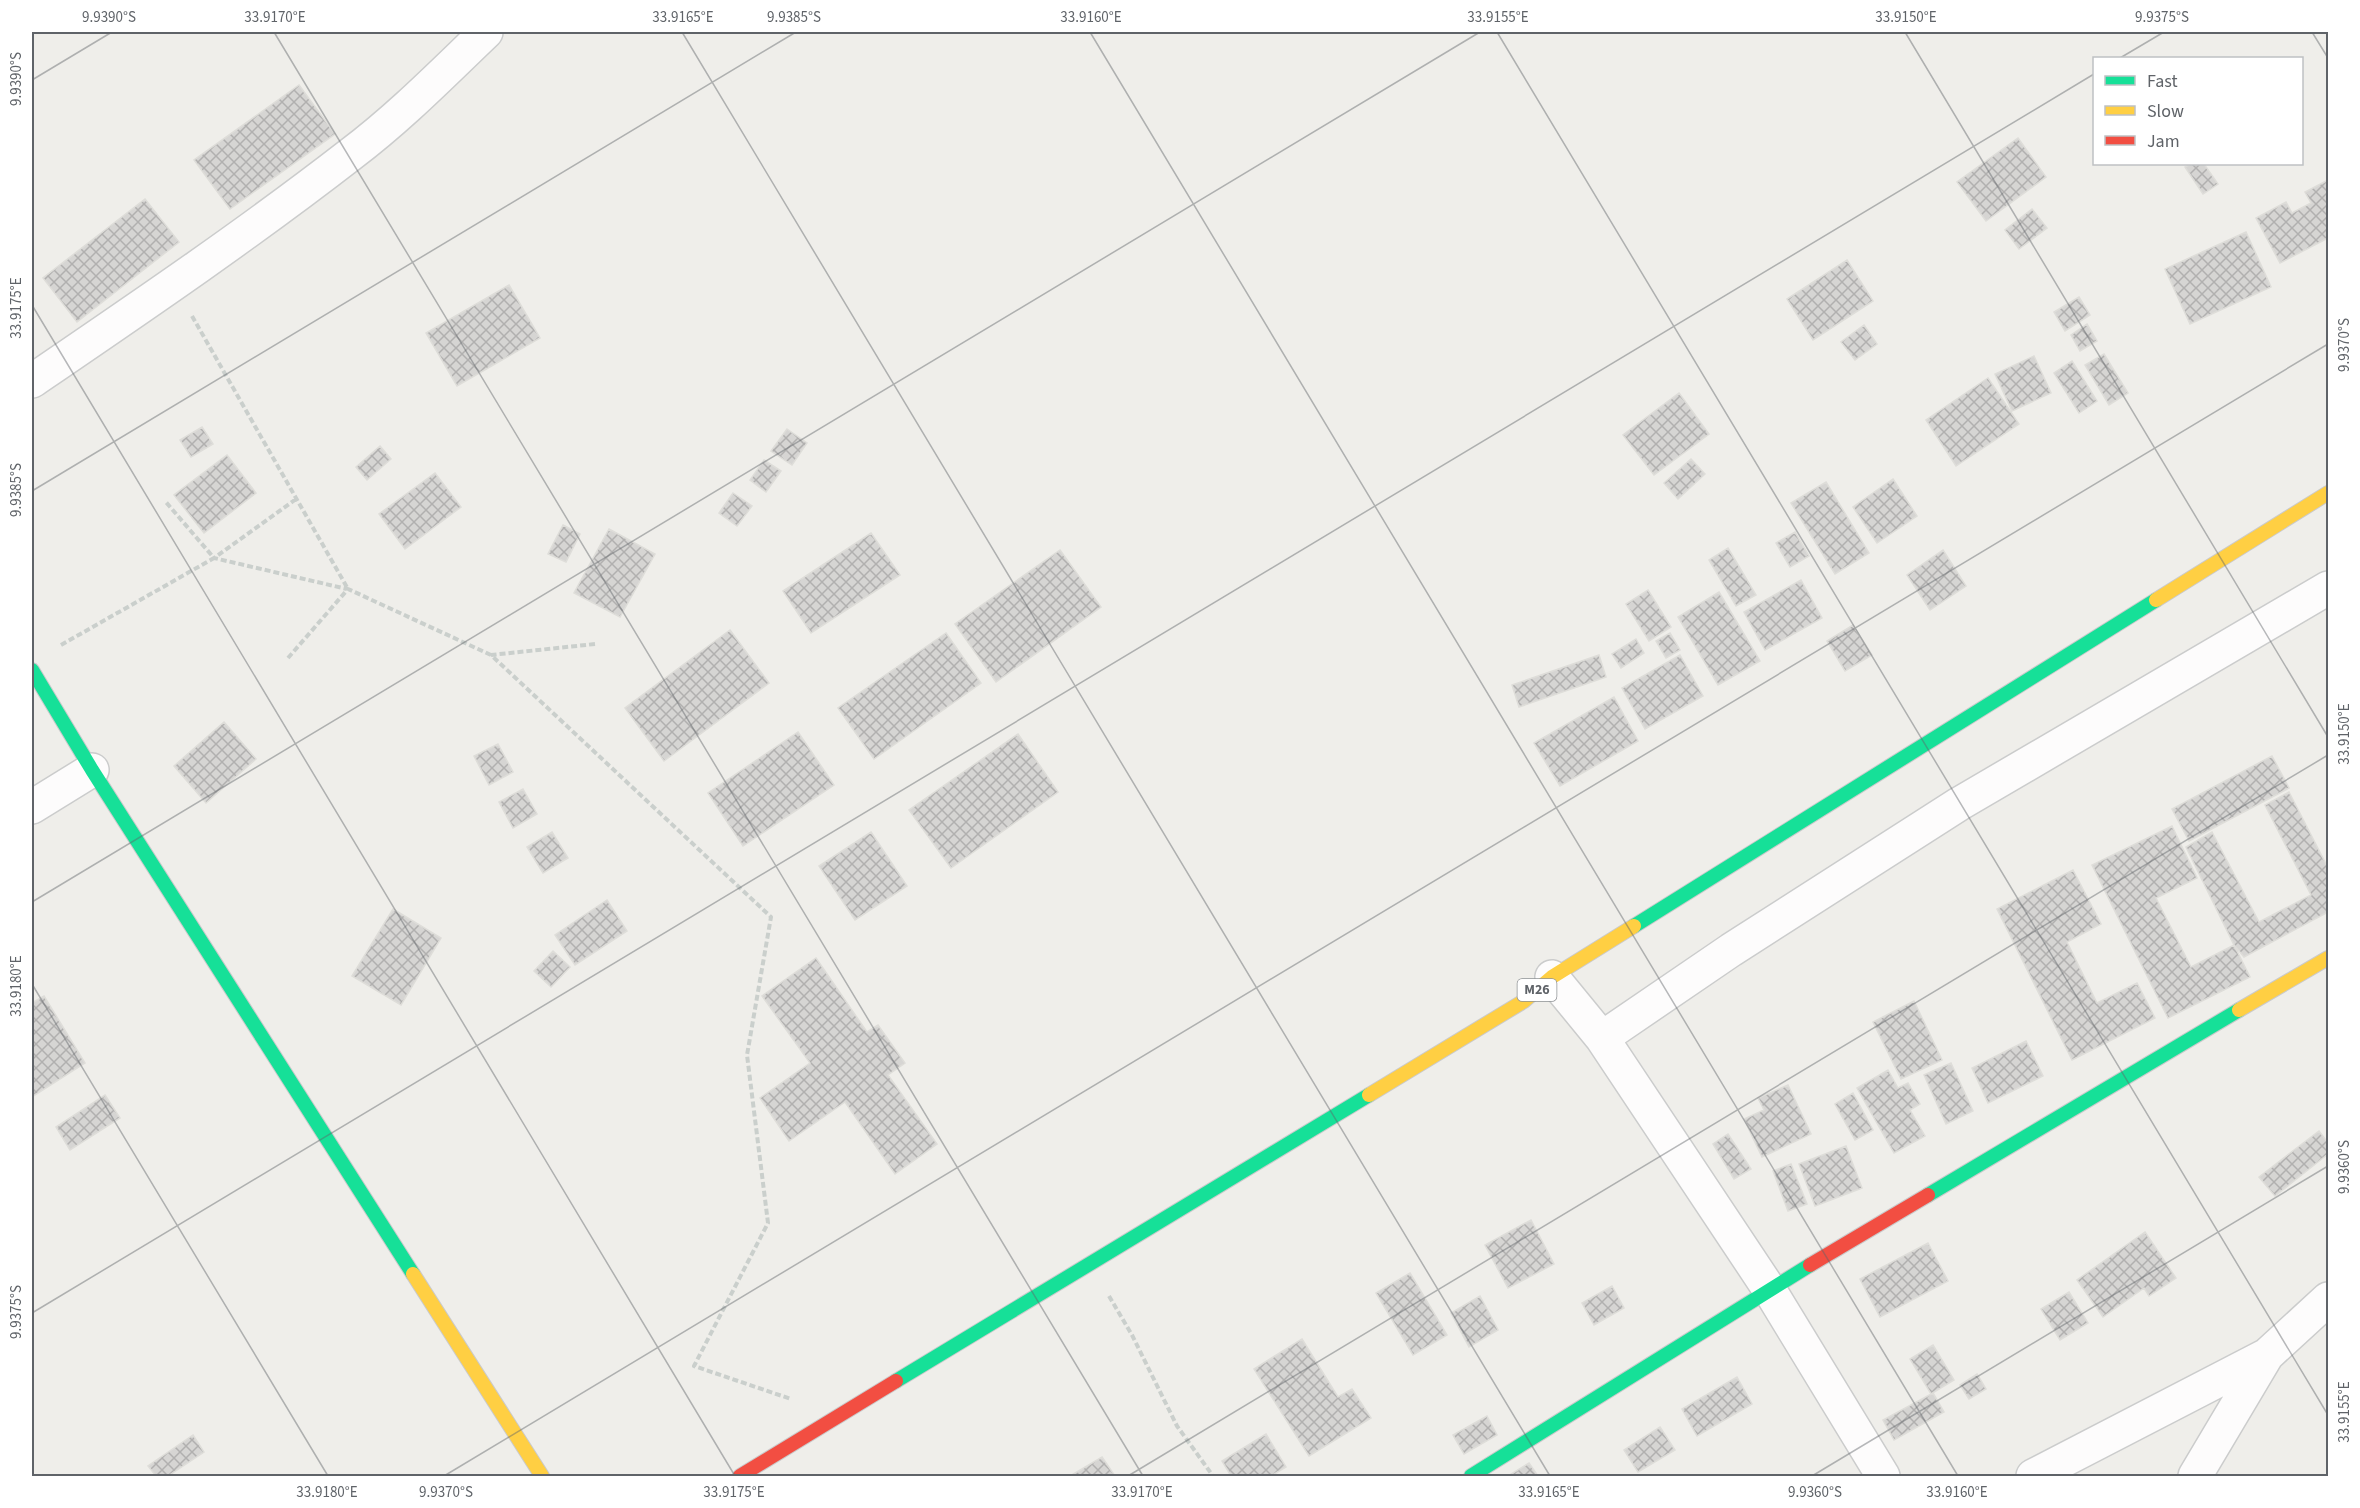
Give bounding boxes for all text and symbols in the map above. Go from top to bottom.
text: 9.9390°S [82,7,136,28]
text: 33.9170°E [244,7,306,28]
text: 33.9165°E [652,7,714,28]
text: 9.9385°S [767,7,821,28]
text: 33.9160°E [1060,7,1122,28]
text: 33.9155°E [1467,7,1529,28]
text: 33.9150°E [1875,7,1937,28]
text: 9.9375°S [2135,7,2189,28]
text: 9.9390°S [6,52,27,106]
legend [2093,57,2303,165]
text: Fast [2147,69,2178,94]
text: Slow [2147,99,2184,124]
text: Jam [2147,129,2180,154]
text: 33.9175°E [6,277,27,339]
text: 9.9370°S [2334,318,2355,372]
text: 9.9385°S [6,463,27,517]
text: 33.9150°E [2334,703,2355,765]
text: 33.9180°E [6,955,27,1017]
road number: M26 [1518,979,1556,1001]
text: 9.9360°S [2334,1140,2355,1194]
text: 9.9375°S [6,1285,27,1339]
text: 33.9155°E [2334,1381,2355,1443]
text: 33.9180°E [296,1482,358,1503]
text: 9.9370°S [419,1482,473,1503]
text: 33.9175°E [703,1482,765,1503]
text: 33.9170°E [1111,1482,1173,1503]
text: 33.9165°E [1518,1482,1580,1503]
text: 9.9360°S [1788,1482,1842,1503]
text: 33.9160°E [1926,1482,1988,1503]

